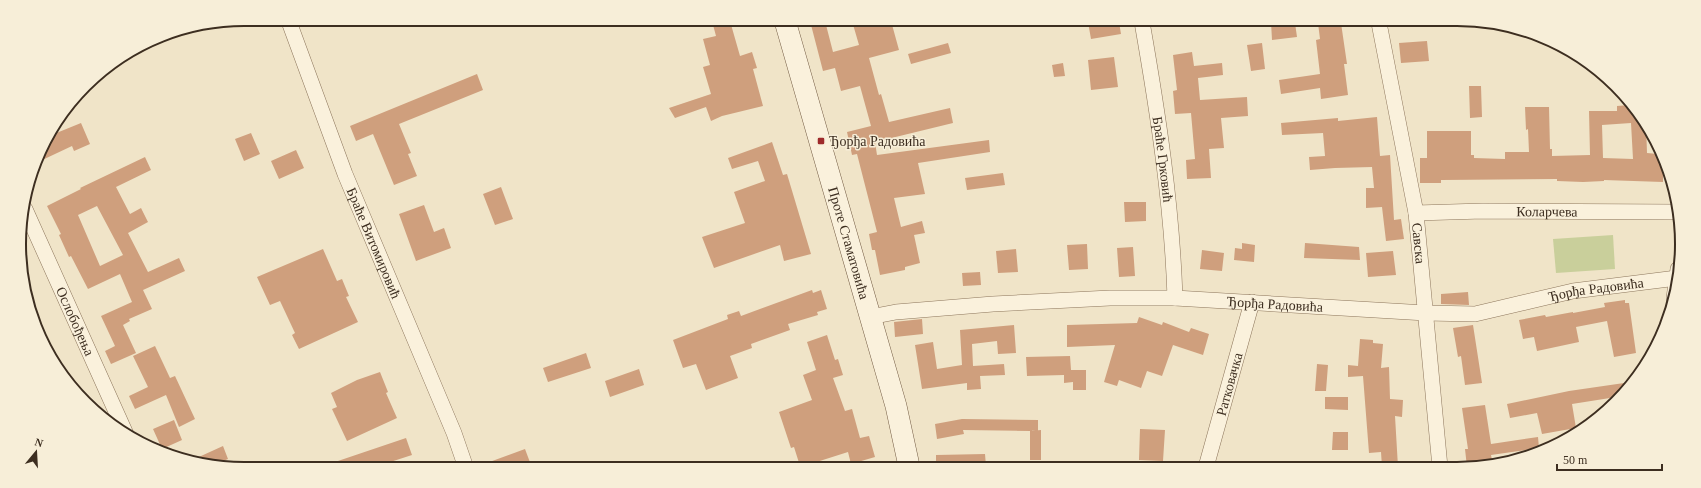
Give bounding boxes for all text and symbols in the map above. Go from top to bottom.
street label: Браће Грковић [1150,115,1176,203]
place label: Ђорђа Радовића [829,134,926,149]
marker: Ђорђа Радовића [816,136,826,146]
street label: Браће Витомировић [344,185,404,301]
street label: Проте Стаматовића [826,185,873,302]
street label: Коларчева [1516,204,1578,219]
street label: Савска [1409,222,1428,265]
street label: Ђорђа Радовића [1547,275,1645,304]
street label: Ослобођења [53,284,98,359]
street label: Ђорђа Радовића [1226,294,1324,314]
street label: Ратковачка [1213,350,1245,417]
north arrow [16,432,56,472]
text: N [33,436,45,449]
scale bar [1557,446,1662,472]
text: 50 m [1563,453,1588,467]

